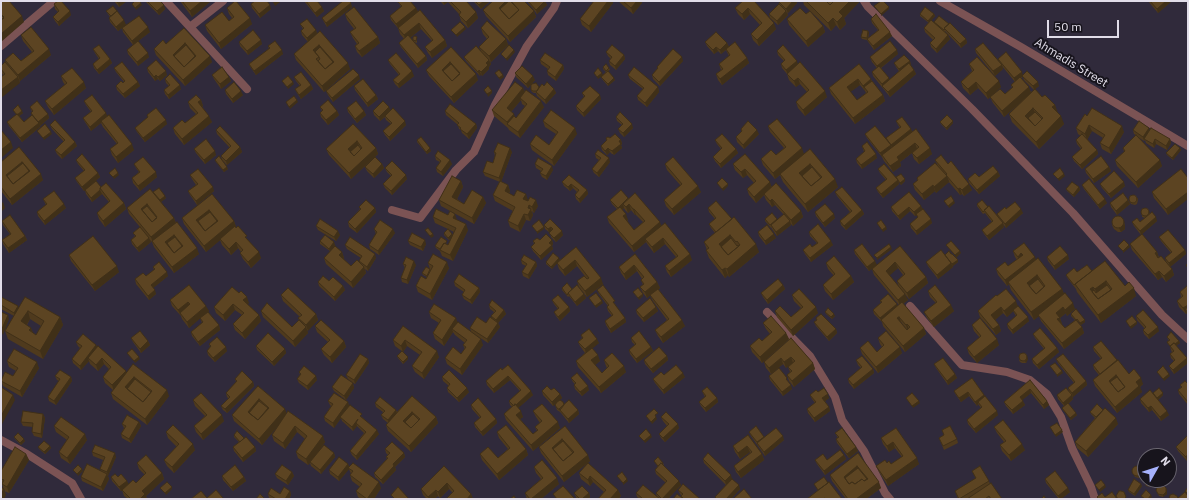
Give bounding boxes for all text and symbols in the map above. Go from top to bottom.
scale bar [1049,12,1121,38]
text: 50 m [1054,19,1082,34]
street label: Ahmadis Street [1032,35,1110,91]
north arrow [1137,448,1177,488]
text: N [1158,454,1173,469]

